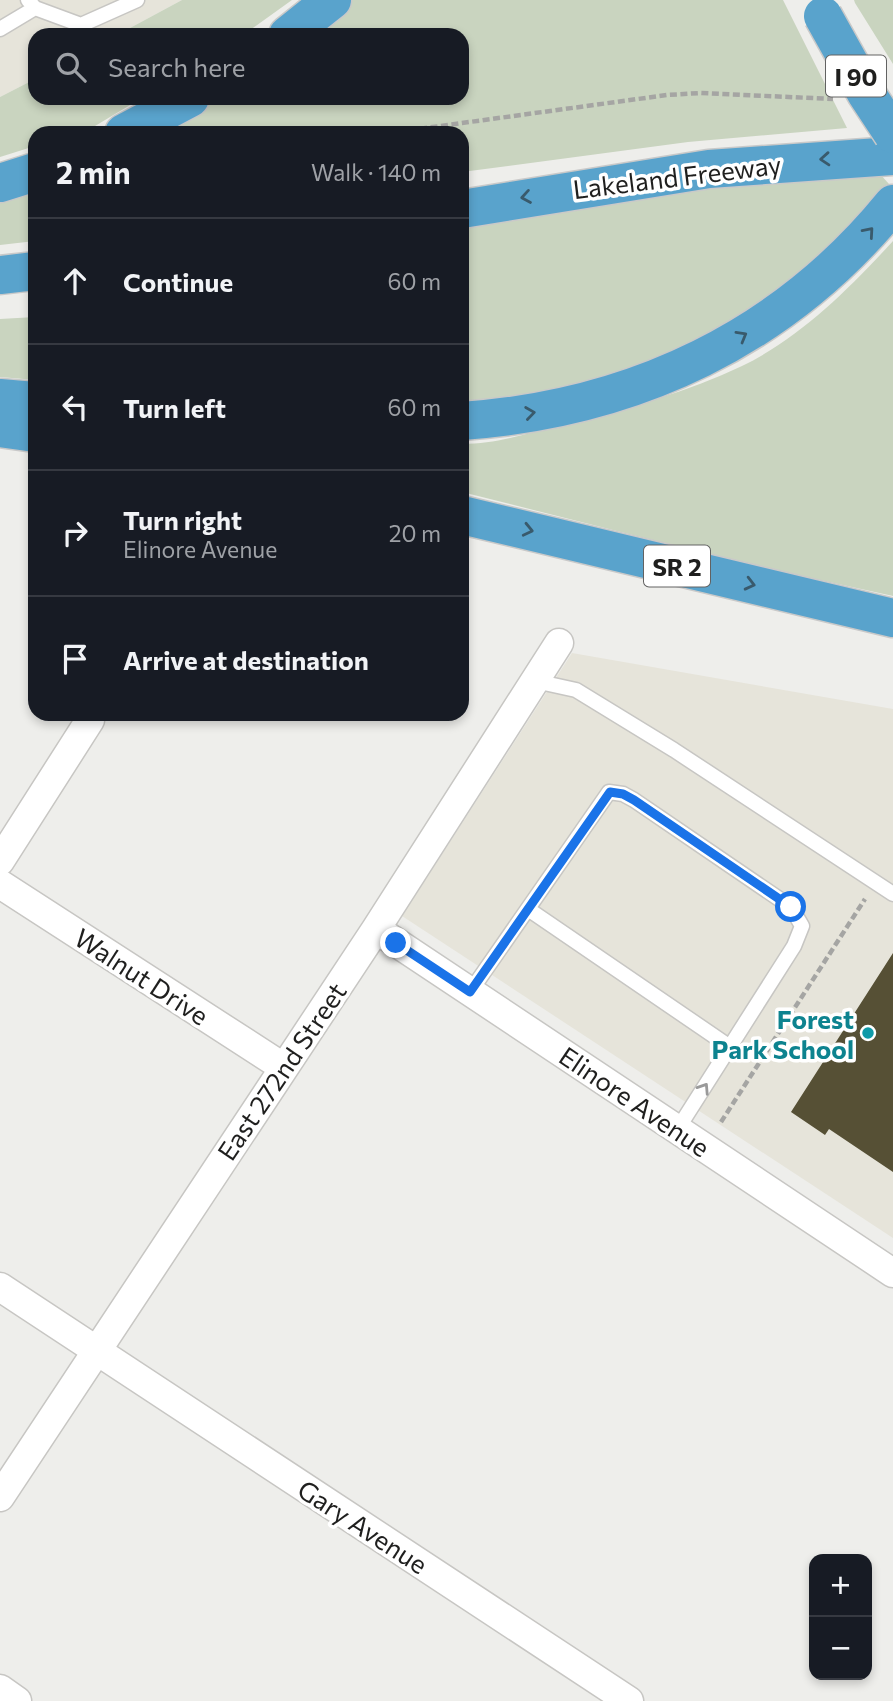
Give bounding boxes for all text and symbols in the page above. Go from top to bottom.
search box [28,28,469,105]
icon: search [52,48,90,86]
text: Search here [108,51,246,82]
road number: I 90 [826,56,886,96]
street label: Lakeland Freeway [571,148,783,204]
one-way arrow [819,151,830,166]
text: 2 min [56,153,131,190]
text: Walk · 140 m [311,158,441,186]
one-way arrow [521,189,532,204]
one-way arrow [861,227,873,240]
icon: ahead [56,262,94,300]
text: Continue [123,266,233,297]
text: 60 m [388,267,441,295]
one-way arrow [735,331,747,344]
icon: left [56,388,94,426]
text: Turn left [123,392,226,423]
text: 60 m [388,393,441,421]
one-way arrow [524,406,536,421]
text: Turn right [123,504,242,535]
icon: right [56,514,94,552]
text: 20 m [389,519,441,547]
one-way arrow [522,522,534,536]
text: Elinore Avenue [123,535,277,563]
road number: SR 2 [644,546,710,586]
one-way arrow [743,576,755,590]
icon: arrive [56,640,94,678]
text: Arrive at destination [123,644,369,675]
route start [775,891,806,922]
street label: Walnut Drive [69,921,215,1031]
route end [380,927,411,958]
street label: East 272nd Street [210,976,352,1166]
place label: Forest Park School [711,1003,854,1064]
marker: Forest Park School [860,1025,876,1041]
street label: Elinore Avenue [554,1039,716,1163]
one-way arrow [695,1083,708,1096]
street label: Gary Avenue [292,1473,434,1579]
map controls [809,1554,872,1680]
button: + [809,1554,872,1617]
button: − [809,1617,872,1680]

